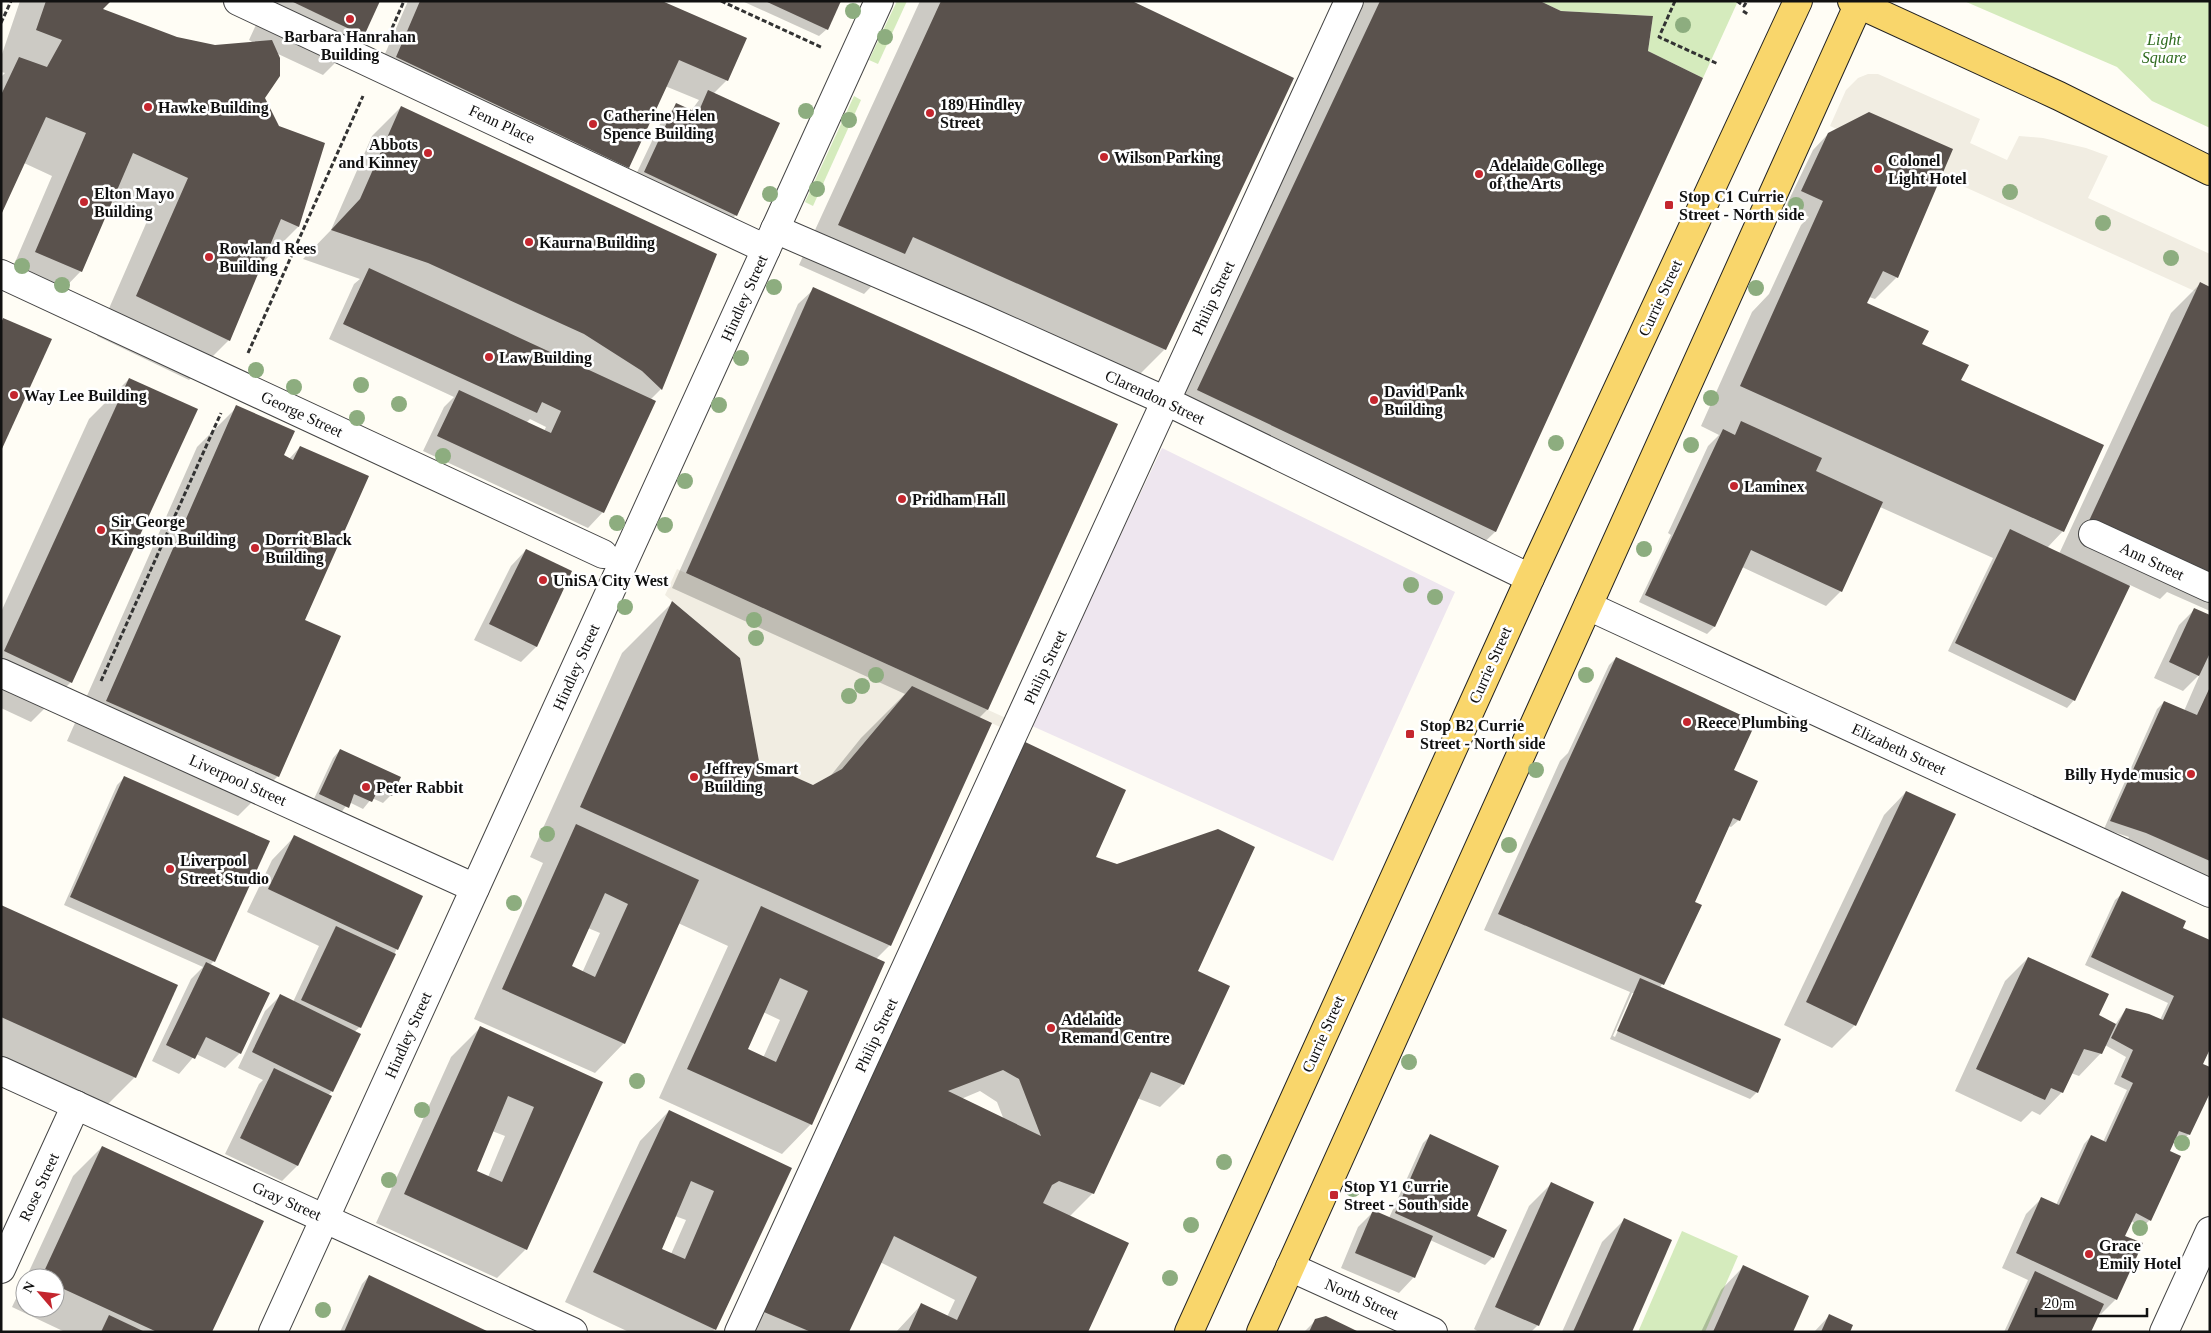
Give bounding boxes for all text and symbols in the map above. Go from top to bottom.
marker: Barbara Hanrahan Building [344,13,356,25]
place label: Barbara Hanrahan Building [284,28,416,64]
park label: Light Square [2142,31,2186,67]
place label: 189 Hindley Street [940,96,1022,131]
place label: Hawke Building [158,99,269,117]
marker: Hawke Building [142,101,154,113]
street label: Fenn Place [466,101,538,147]
place label: Catherine Helen Spence Building [603,107,716,143]
marker: 189 Hindley Street [924,107,936,119]
marker: Catherine Helen Spence Building [587,118,599,130]
place label: Abbots and Kinney [338,136,418,172]
marker: Abbots and Kinney [422,147,434,159]
place label: Wilson Parking [1114,149,1221,167]
marker: Wilson Parking [1098,151,1110,163]
place label: Colonel Light Hotel [1888,152,1967,188]
place label: Adelaide College of the Arts [1489,157,1604,192]
marker: Colonel Light Hotel [1872,163,1884,175]
marker: Adelaide College of the Arts [1473,168,1485,180]
place label: Elton Mayo Building [94,185,174,221]
place label: Stop C1 Currie Street - North side [1679,188,1804,223]
marker: Elton Mayo Building [78,196,90,208]
marker: Stop C1 Currie Street - North side [1663,199,1675,211]
place label: Kaurna Building [539,234,655,252]
marker: Kaurna Building [523,236,535,248]
place label: Rowland Rees Building [219,240,316,276]
marker: Rowland Rees Building [203,251,215,263]
street label: Hindley Street [717,252,772,344]
street label: Currie Street [1635,257,1685,339]
street label: Philip Street [1188,258,1239,338]
place label: Law Building [499,349,592,367]
marker: Law Building [483,351,495,363]
street label: Clarendon Street [1102,366,1208,428]
place label: David Pank Building [1384,383,1465,419]
place label: Way Lee Building [24,387,147,405]
street label: George Street [258,388,346,441]
marker: Way Lee Building [8,389,20,401]
marker: David Pank Building [1368,394,1380,406]
place label: Laminex [1744,478,1804,495]
marker: Laminex [1728,480,1740,492]
place label: Pridham Hall [912,491,1006,508]
marker: Pridham Hall [896,493,908,505]
place label: Sir George Kingston Building [111,513,236,549]
marker: Sir George Kingston Building [95,524,107,536]
place label: Dorrit Black Building [265,531,352,567]
street label: Ann Street [2117,539,2187,583]
marker: Dorrit Black Building [249,542,261,554]
place label: UniSA City West [553,572,669,590]
marker: UniSA City West [537,574,549,586]
street label: Hindley Street [549,621,604,713]
street label: Currie Street [1466,623,1515,706]
street label: Philip Street [1020,627,1071,707]
place label: Reece Plumbing [1697,714,1808,732]
marker: Reece Plumbing [1681,716,1693,728]
place label: Stop B2 Currie Street - North side [1420,717,1545,752]
street label: Elizabeth Street [1849,720,1949,778]
marker: Stop B2 Currie Street - North side [1404,728,1416,740]
street label: Liverpool Street [186,751,290,810]
place label: Jeffrey Smart Building [704,760,799,796]
place label: Billy Hyde music [2065,766,2181,784]
marker: Billy Hyde music [2185,768,2197,780]
marker: Jeffrey Smart Building [688,771,700,783]
place label: Peter Rabbit [376,779,464,796]
marker: Peter Rabbit [360,781,372,793]
place label: Liverpool Street Studio [180,852,269,887]
marker: Liverpool Street Studio [164,863,176,875]
street label: Hindley Street [381,989,436,1081]
street label: Currie Street [1299,992,1348,1075]
street label: Philip Street [851,995,902,1075]
place label: Adelaide Remand Centre [1061,1011,1170,1046]
marker: Adelaide Remand Centre [1045,1022,1057,1034]
street label: Rose Street [16,1150,62,1224]
street label: Gray Street [250,1178,324,1225]
place label: Stop Y1 Currie Street - South side [1344,1178,1469,1213]
marker: Stop Y1 Currie Street - South side [1328,1189,1340,1201]
place label: Grace Emily Hotel [2099,1237,2182,1273]
marker: Grace Emily Hotel [2083,1248,2095,1260]
north arrow [15,1268,65,1318]
street label: North Street [1323,1275,1402,1323]
text: N [20,1279,38,1295]
scale bar [2036,1286,2147,1318]
text: 20 m [2044,1295,2075,1311]

